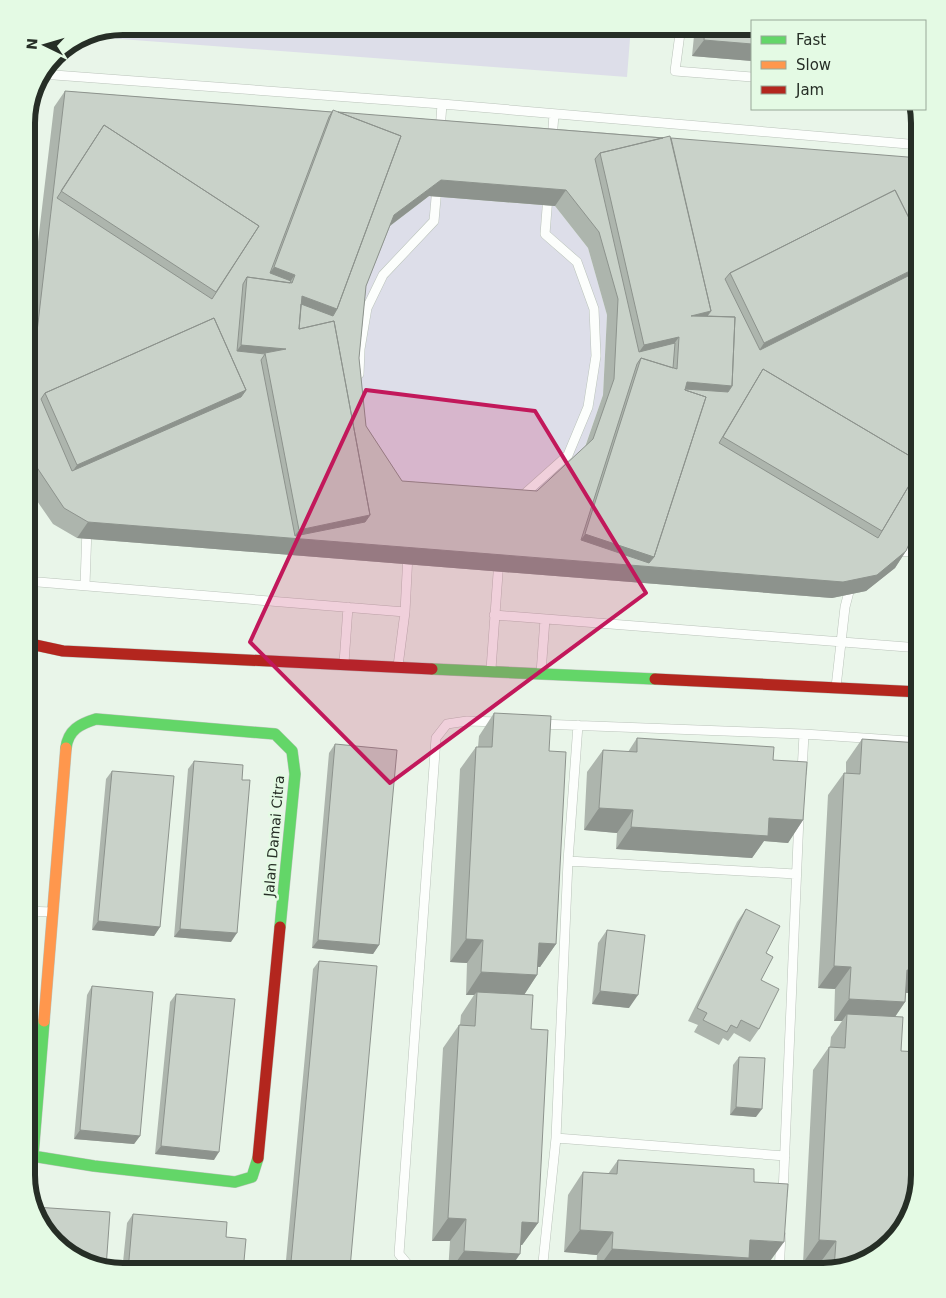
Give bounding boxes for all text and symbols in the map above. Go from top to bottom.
north arrow [20,20,70,70]
legend [751,20,926,110]
text: Fast [796,31,826,49]
text: N [24,37,41,50]
text: Slow [796,56,831,74]
text: Jam [795,81,824,99]
street label: Jalan Damai Citra [261,775,287,898]

